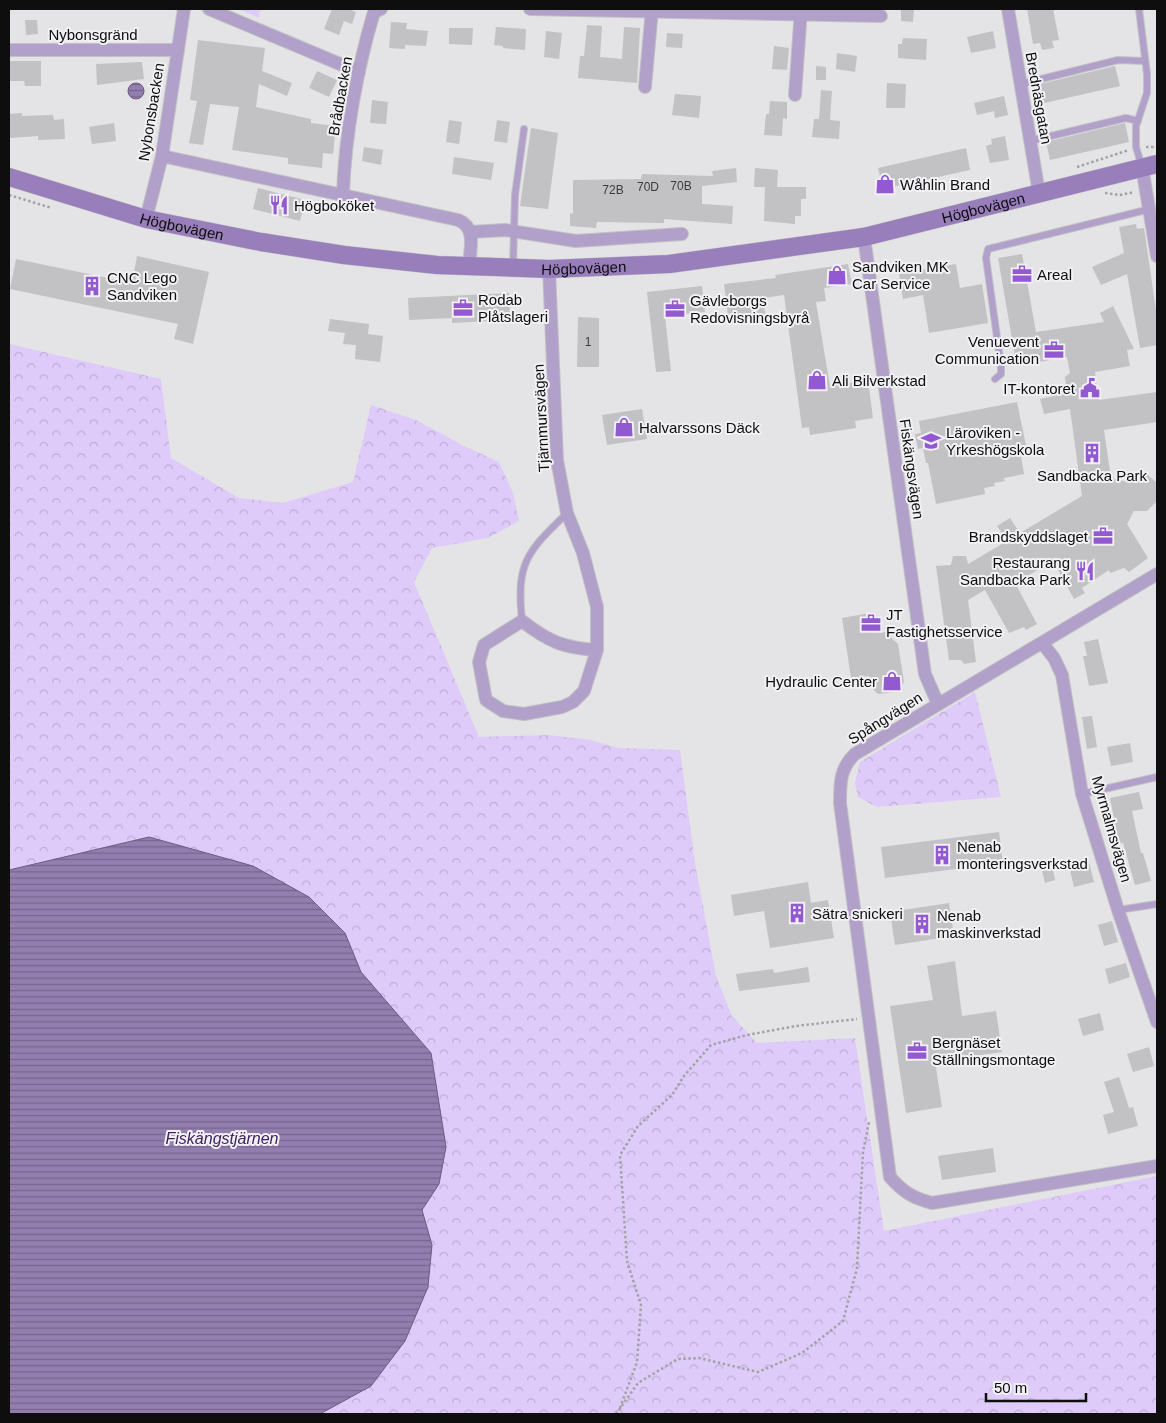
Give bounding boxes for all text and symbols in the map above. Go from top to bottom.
street label: Nybonsgränd [48,26,138,43]
street label: Brednäsgatan [1023,51,1055,145]
street label: Brådbacken [325,55,355,137]
street label: Nybonsbacken [135,62,167,162]
shop icon: Wåhlin Brand [874,173,896,195]
place label: Wåhlin Brand [900,176,990,193]
house number: 70B [670,179,692,193]
house number: 70D [637,180,659,194]
house number: 72B [602,183,624,197]
street label: Högbovägen [940,189,1027,226]
restaurant icon: Högboköket [268,194,290,216]
place label: Högboköket [294,197,375,214]
street label: Högbovägen [138,209,225,243]
street label: Högbovägen [541,257,627,278]
place label: Sandviken MK Car Service [852,258,949,292]
office icon: Areal [1011,263,1033,285]
shop icon: Sandviken MK Car Service [826,264,848,286]
place label: Areal [1037,266,1072,283]
place label: CNC Lego Sandviken [107,269,177,303]
building icon: CNC Lego Sandviken [81,275,103,297]
place label: Rodab Plåtslageri [478,291,548,325]
place label: Gävleborgs Redovisningsbyrå [690,292,810,326]
office icon: Rodab Plåtslageri [452,297,474,319]
office icon: Gävleborgs Redovisningsbyrå [664,298,686,320]
place label: Venuevent Communication [935,333,1040,367]
house number: 1 [585,335,592,349]
office icon: Venuevent Communication [1043,339,1065,361]
street label: Tjärnmursvägen [530,363,552,473]
shop icon: Ali Bilverkstad [806,369,828,391]
place label: Ali Bilverkstad [832,372,926,389]
public building icon: IT-kontoret [1079,377,1101,399]
place label: IT-kontoret [1003,380,1076,397]
shop icon: Halvarssons Däck [613,416,635,438]
street label: Fiskängsvägen [897,418,927,520]
place label: Halvarssons Däck [639,419,760,436]
place label: Läroviken - Yrkeshögskola [946,424,1045,458]
school or university icon: Läroviken - Yrkeshögskola [920,430,942,452]
building icon: Sandbacka Park [1081,442,1103,464]
place label: Sandbacka Park [1037,467,1148,484]
office icon: Brandskyddslaget [1092,525,1114,547]
place label: Brandskyddslaget [969,528,1089,545]
place label: Restaurang Sandbacka Park [960,554,1070,588]
restaurant icon: Restaurang Sandbacka Park [1074,560,1096,582]
place label: JT Fastighetsservice [886,606,1003,640]
office icon: JT Fastighetsservice [860,612,882,634]
shop icon: Hydraulic Center [881,670,903,692]
place label: Hydraulic Center [765,673,877,690]
street label: Spångvägen [845,688,925,748]
street label: Myrmalmsvägen [1089,774,1135,884]
place label: Nenab monteringsverkstad [957,838,1088,872]
building icon: Nenab monteringsverkstad [931,844,953,866]
building icon: Sätra snickeri [786,902,808,924]
place label: Sätra snickeri [812,905,903,922]
place label: Nenab maskinverkstad [937,907,1041,941]
building icon: Nenab maskinverkstad [911,913,933,935]
place label: Bergnäset Ställningsmontage [932,1034,1055,1068]
office icon: Bergnäset Ställningsmontage [906,1040,928,1062]
water label: Fiskängstjärnen [166,1130,279,1147]
scale bar [986,1370,1086,1402]
text: 50 m [994,1379,1027,1396]

